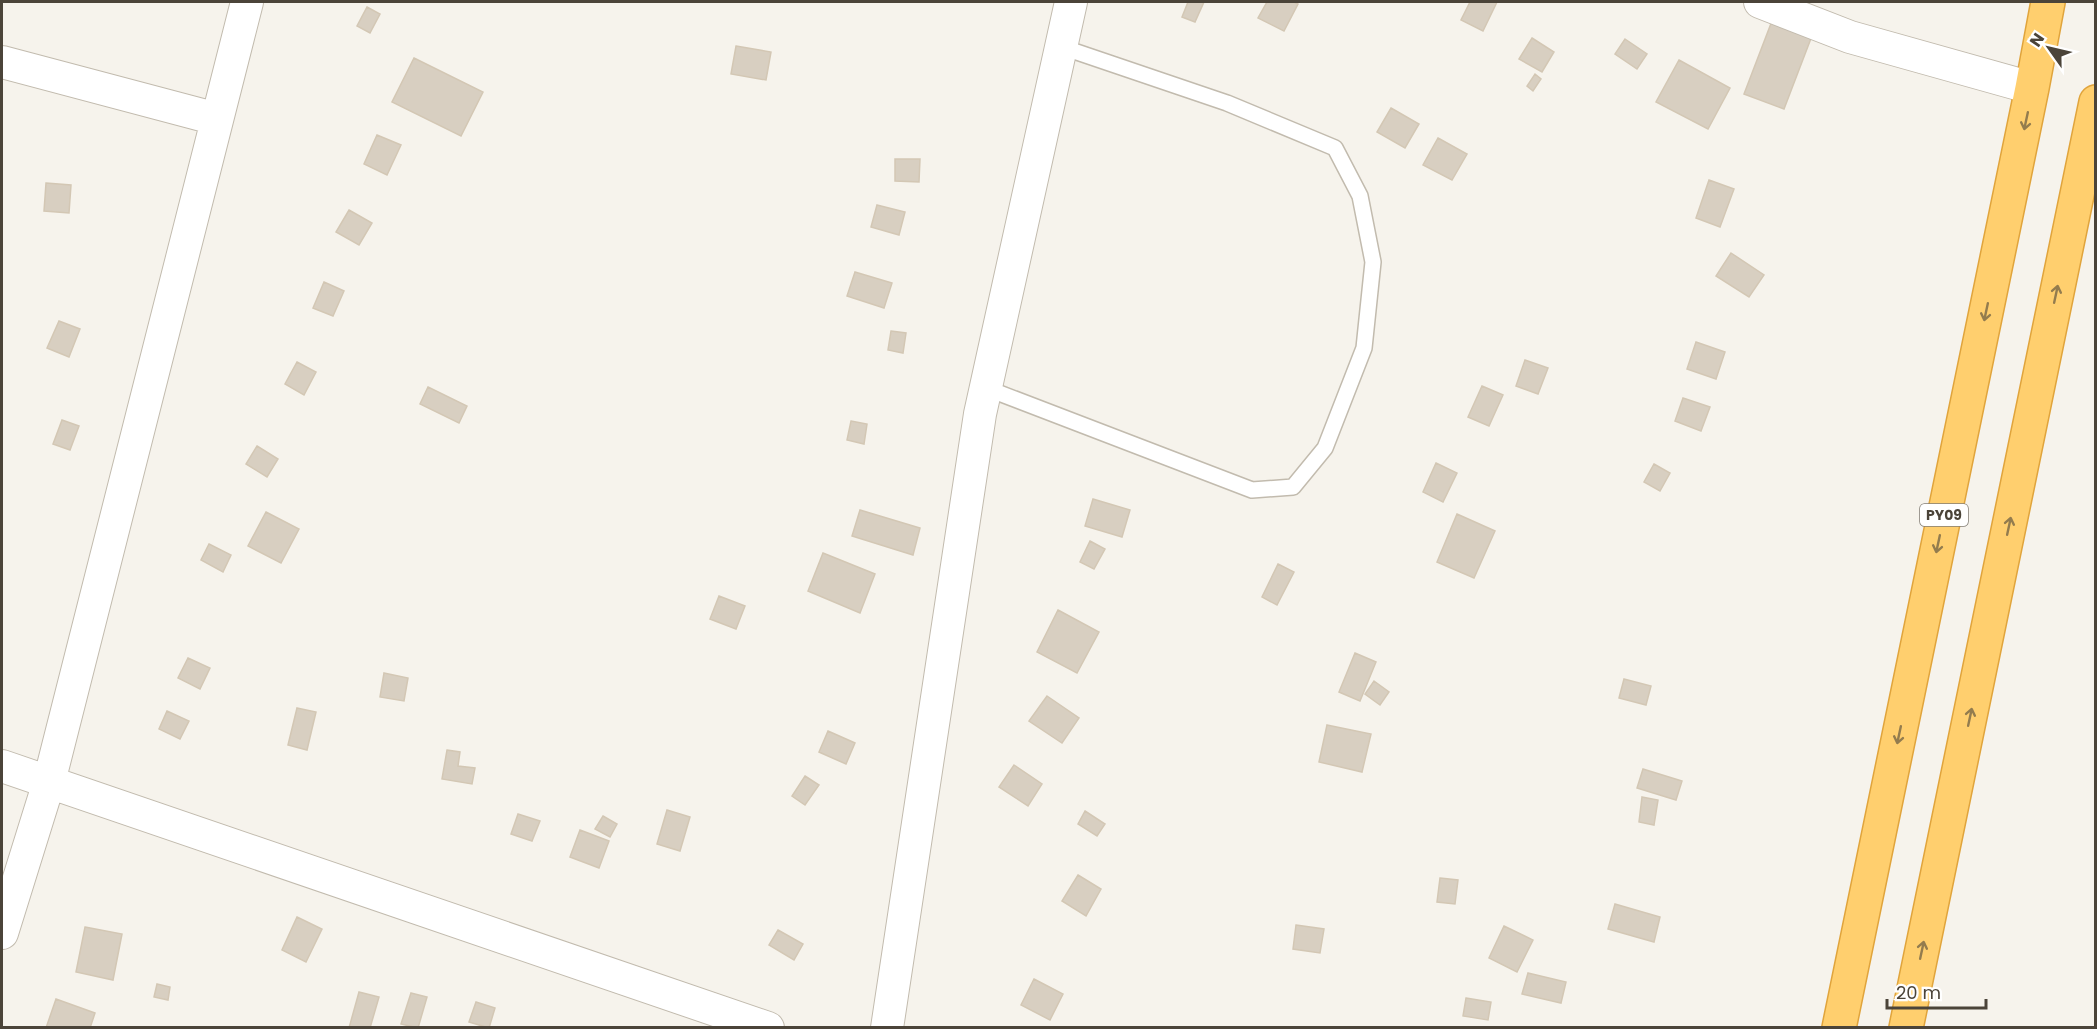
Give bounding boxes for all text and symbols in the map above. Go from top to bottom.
north arrow [2019,18,2079,78]
text: N [2024,28,2050,51]
one-way arrow [2020,111,2031,130]
one-way arrow [2051,285,2062,304]
one-way arrow [1980,302,1991,321]
road number: PY09 [1920,504,1968,526]
one-way arrow [2004,517,2015,537]
one-way arrow [1932,534,1944,553]
one-way arrow [1965,708,1976,728]
one-way arrow [1893,725,1904,744]
one-way arrow [1917,940,1928,960]
scale bar [1887,972,1986,1010]
text: 20 m [1896,980,1941,1005]

